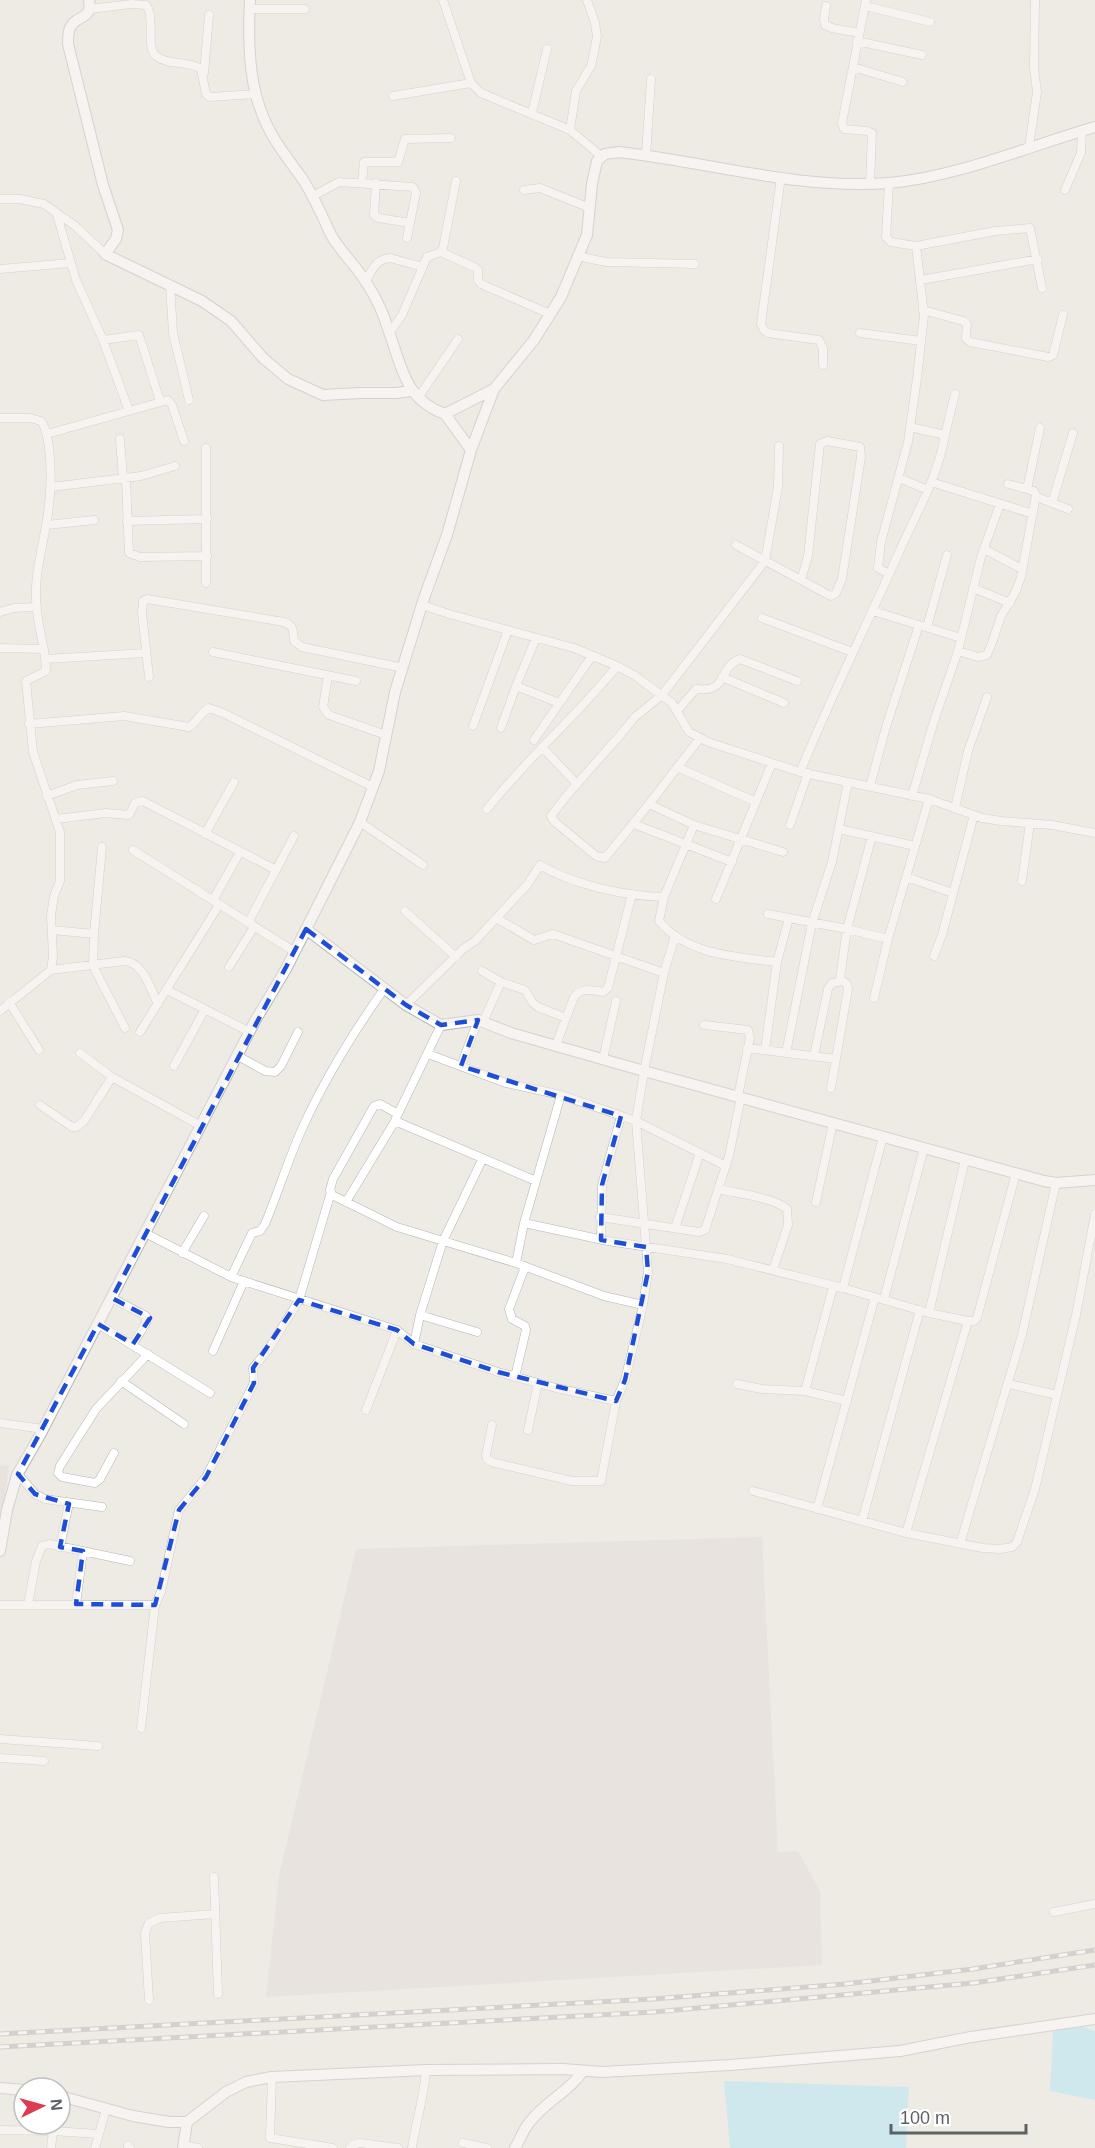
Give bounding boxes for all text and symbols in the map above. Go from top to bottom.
north arrow [12,2076,72,2136]
scale bar [891,2097,1026,2135]
text: N [47,2098,65,2111]
text: 100 m [900,2108,950,2128]

